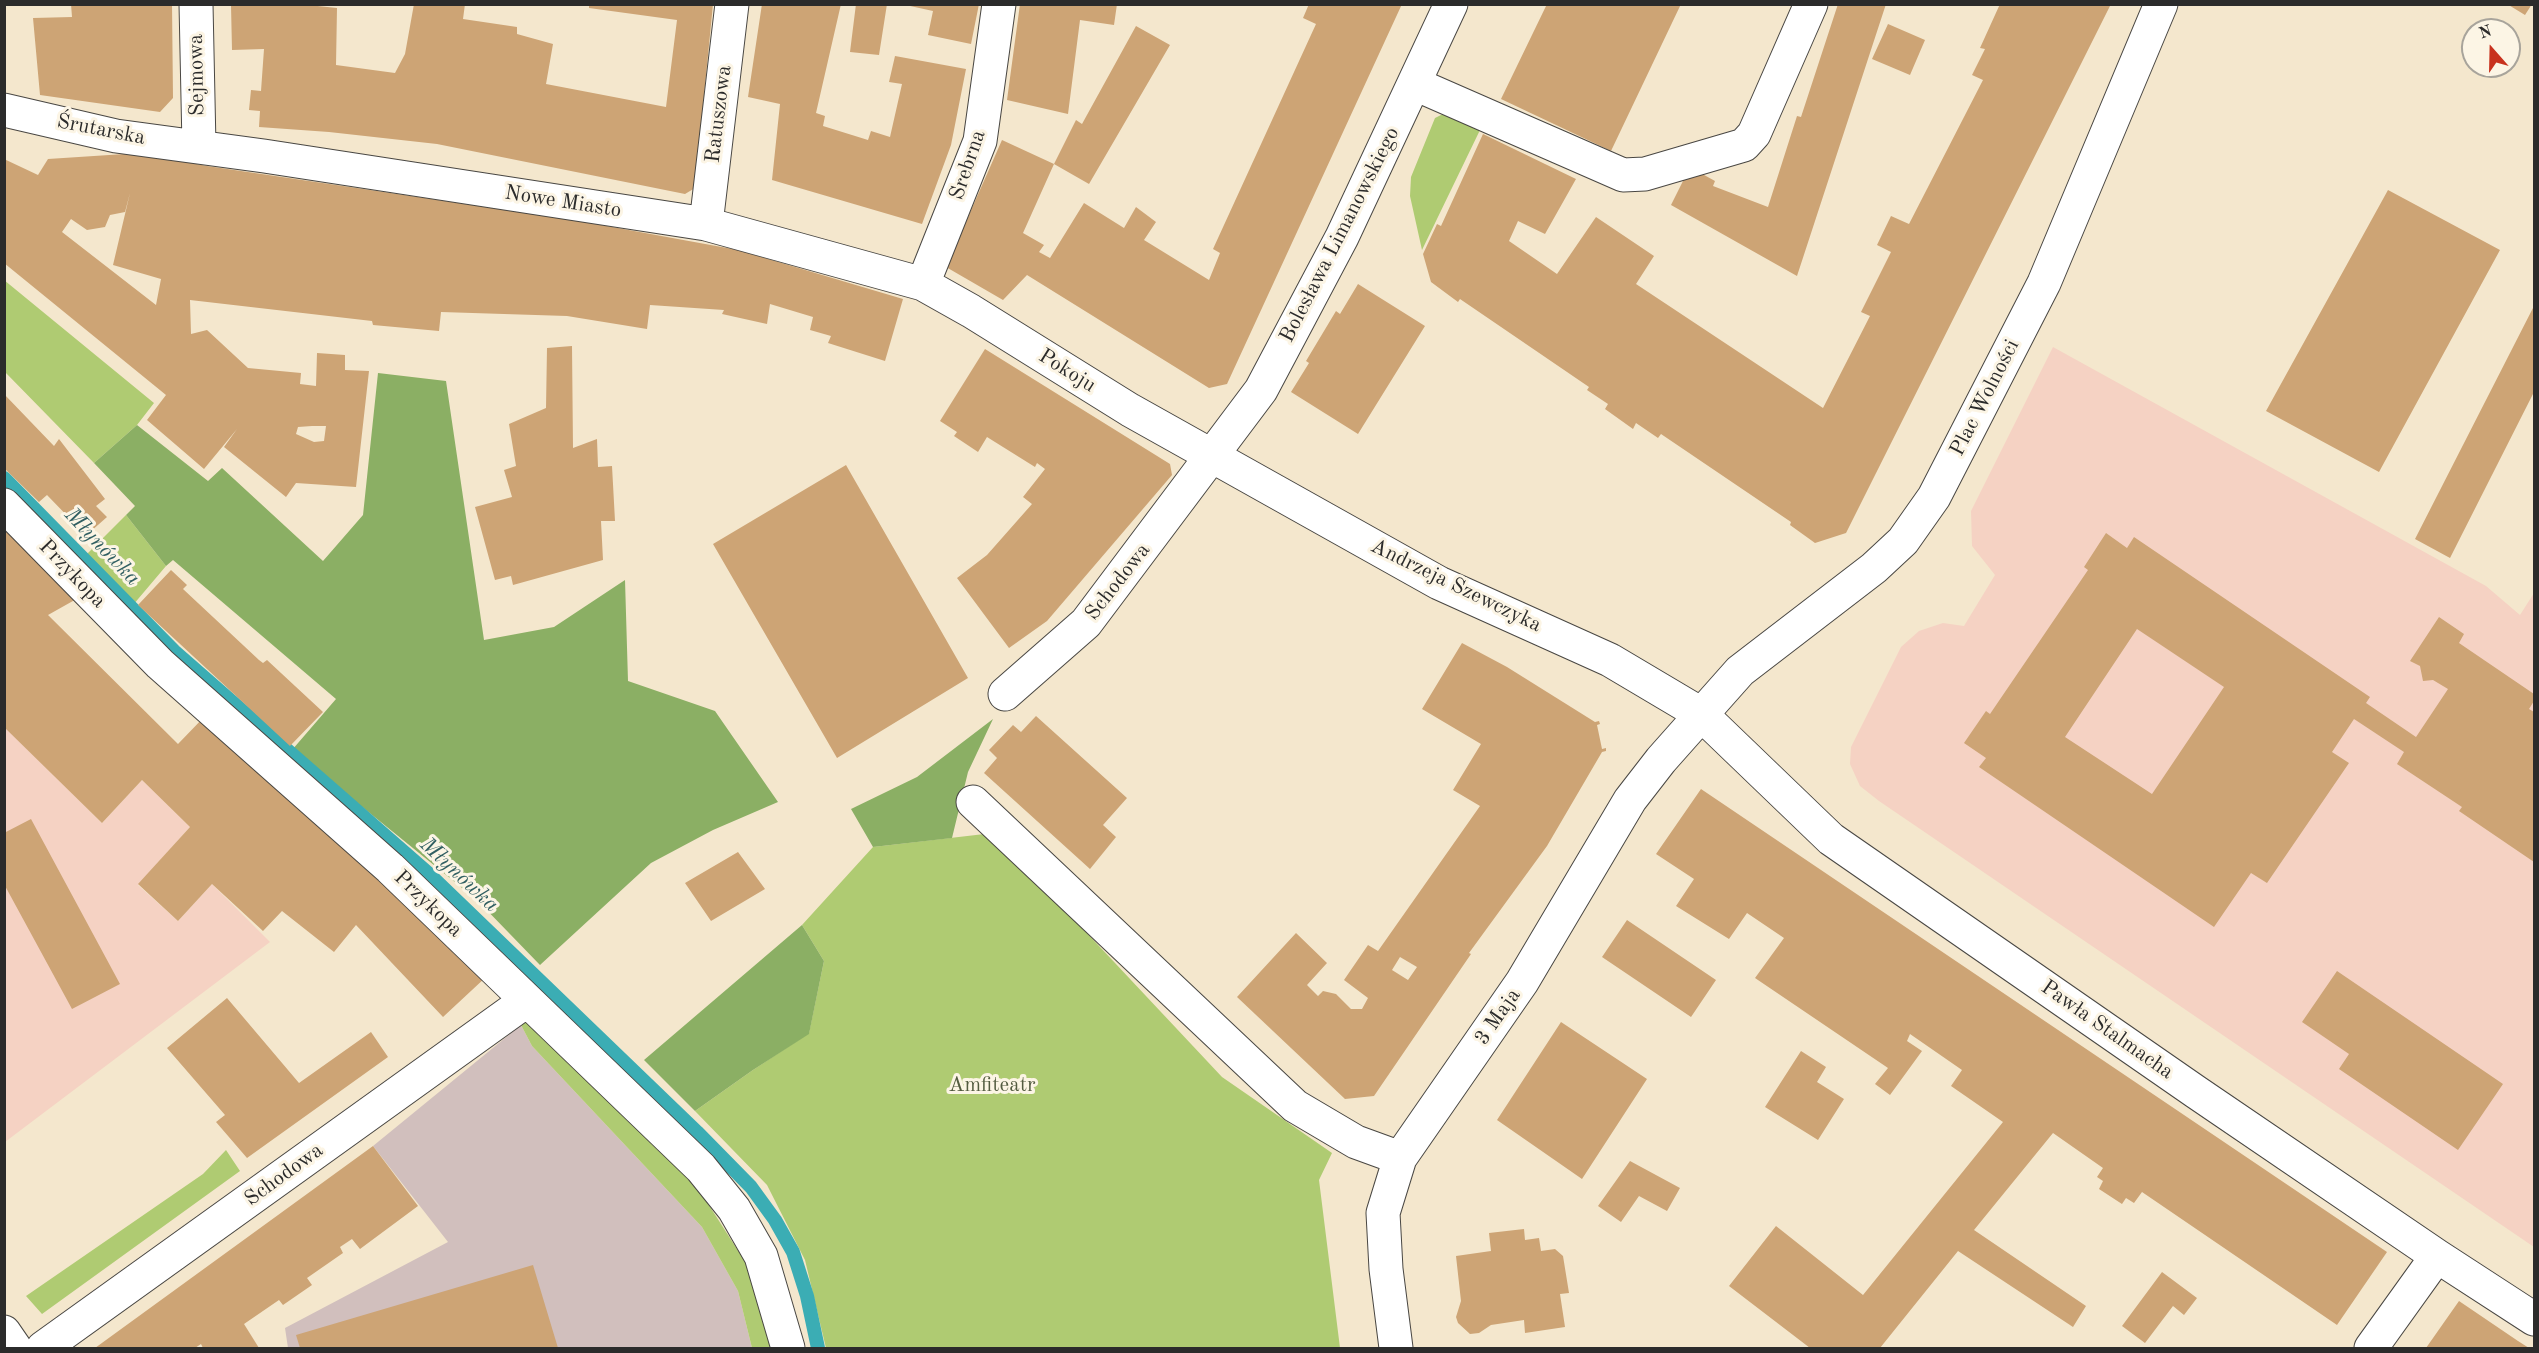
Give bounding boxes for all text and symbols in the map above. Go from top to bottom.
north arrow [2461,18,2521,78]
text: N [2477,23,2494,43]
street label: Sejmowa [184,34,210,116]
street label: Ratuszowa [700,64,738,164]
street label: Śrutarska [55,109,147,151]
street label: Bolesława Limanowskiego [1275,123,1405,347]
street label: Srebrna [944,127,992,203]
street label: Nowe Miasto [503,180,623,224]
street label: Plac Wolności [1945,335,2025,461]
street label: Pokoju [1034,344,1100,398]
water label: Młynówka [58,502,146,592]
street label: Przykopa [33,534,111,614]
street label: Andrzeja Szewczyka [1367,534,1545,638]
street label: Schodowa [1080,538,1156,626]
water label: Młynówka [414,832,504,918]
street label: Przykopa [388,865,468,943]
street label: Pawła Stalmacha [2036,975,2178,1085]
street label: 3 Maja [1470,984,1526,1050]
park label: Amfiteatr [948,1072,1036,1098]
street label: Schodowa [240,1138,328,1212]

